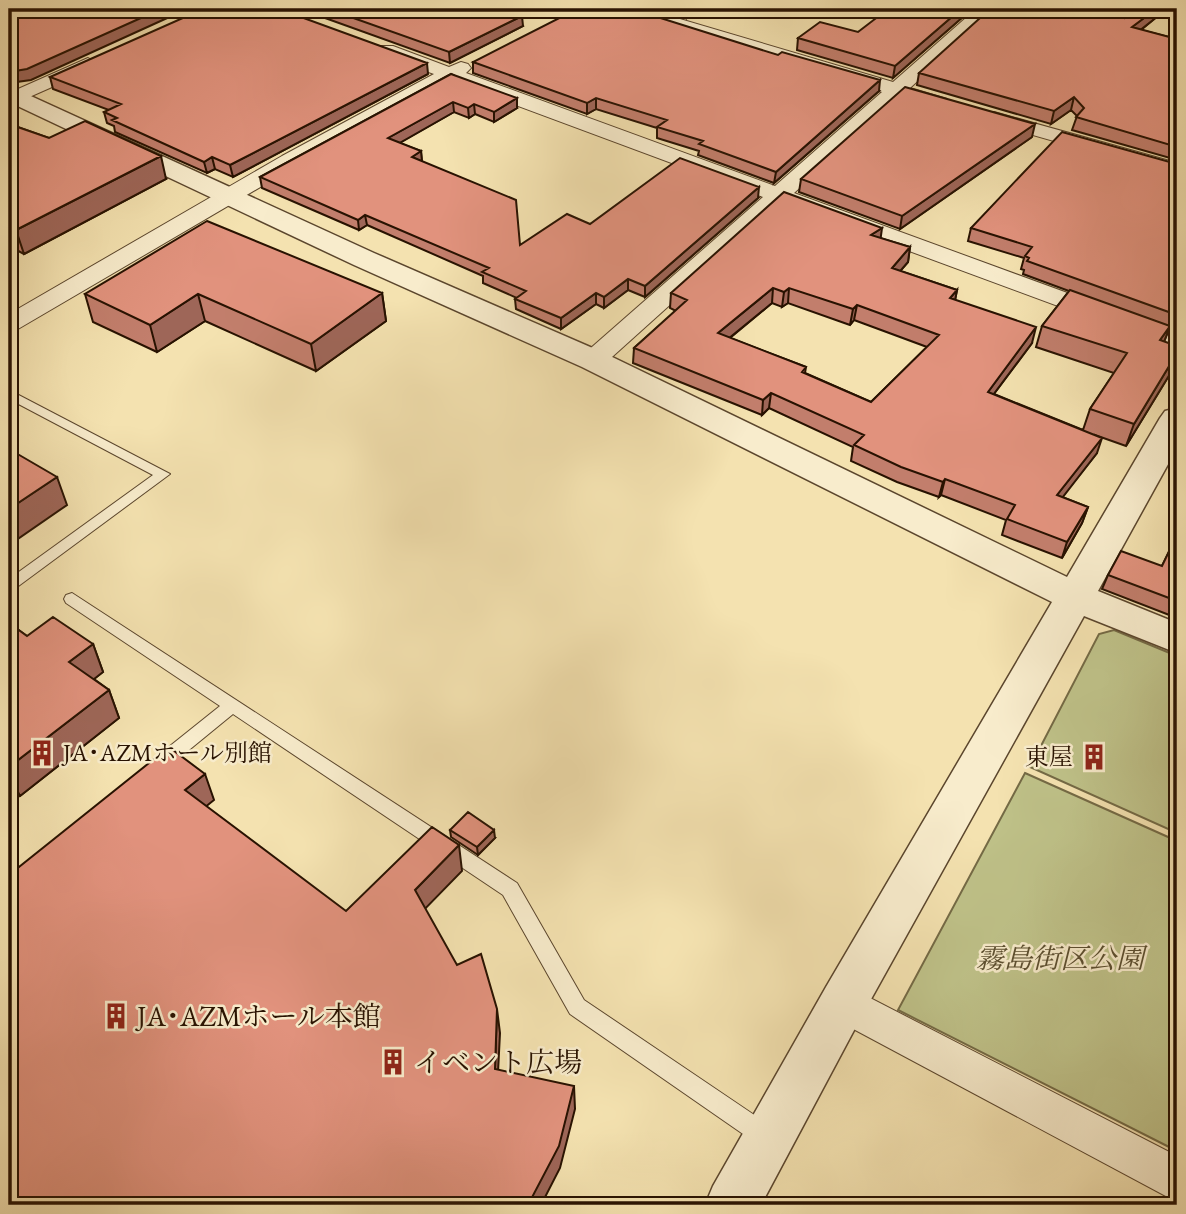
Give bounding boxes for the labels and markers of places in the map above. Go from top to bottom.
place label: JA･AZMホール別館 [61,737,272,768]
building icon: JA･AZMホール別館 [27,738,57,768]
place label: 東屋 [1025,741,1073,772]
building icon: 東屋 [1079,742,1109,772]
place label: JA･AZMホール本館 [135,998,381,1034]
building icon: JA･AZMホール本館 [101,1001,131,1031]
place label: イベント広場 [414,1044,582,1080]
building icon: イベント広場 [378,1047,408,1077]

